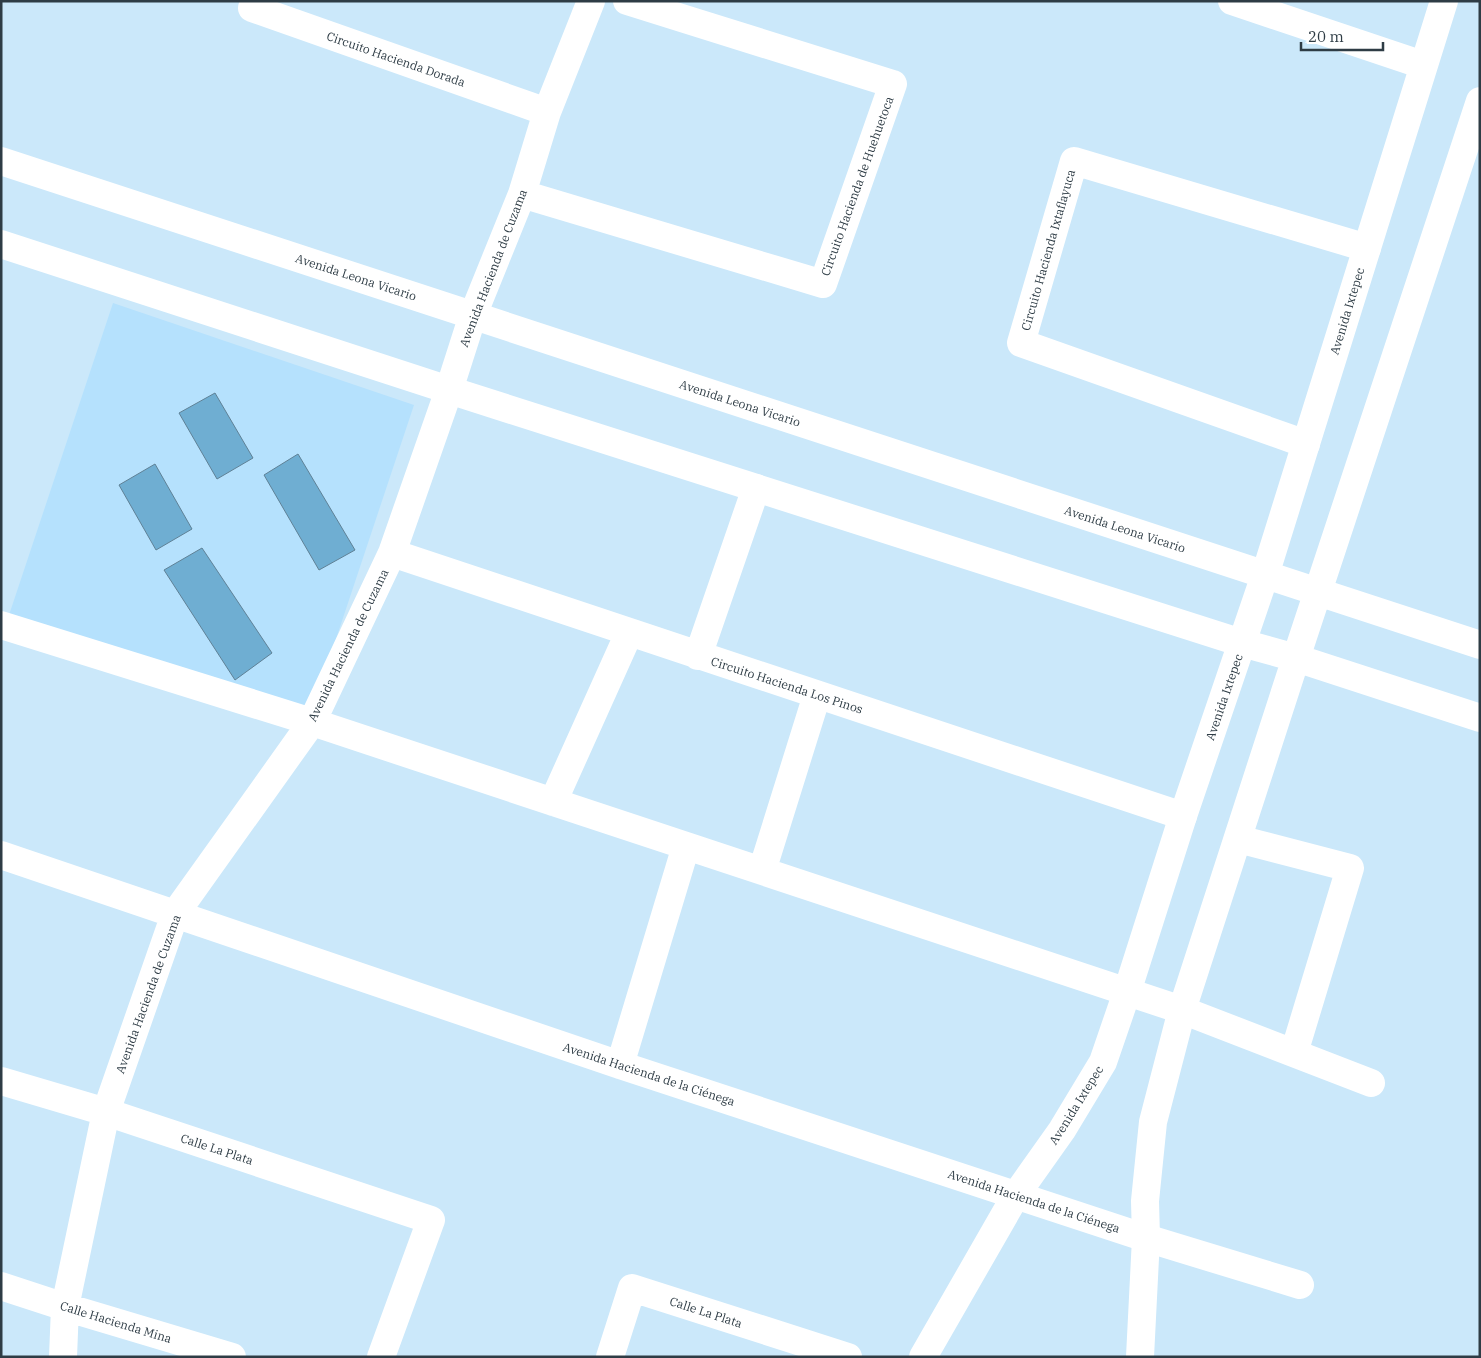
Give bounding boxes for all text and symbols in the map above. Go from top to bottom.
scale bar [1301,20,1384,52]
text: 20 m [1308,27,1344,46]
street label: Circuito Hacienda Dorada [325,28,468,90]
street label: Circuito Hacienda de Huehuetoca [817,94,897,278]
street label: Circuito Hacienda Ixtaflayuca [1018,167,1078,332]
street label: Avenida Hacienda de Cuzama [456,187,530,349]
street label: Avenida Leona Vicario [294,250,419,304]
street label: Avenida Ixtepec [1327,266,1367,356]
street label: Avenida Leona Vicario [678,376,803,430]
street label: Avenida Leona Vicario [1063,502,1188,556]
street label: Avenida Hacienda de Cuzama [304,566,392,724]
street label: Avenida Ixtepec [1202,652,1246,742]
street label: Circuito Hacienda Los Pinos [709,653,865,717]
street label: Avenida Hacienda de Cuzama [112,912,184,1075]
street label: Avenida Hacienda de la Ciénega [561,1039,737,1109]
street label: Avenida Ixtepec [1046,1063,1106,1147]
street label: Calle La Plata [179,1130,256,1168]
street label: Avenida Hacienda de la Ciénega [946,1166,1122,1236]
street label: Calle La Plata [668,1293,745,1331]
street label: Calle Hacienda Mina [58,1298,174,1346]

